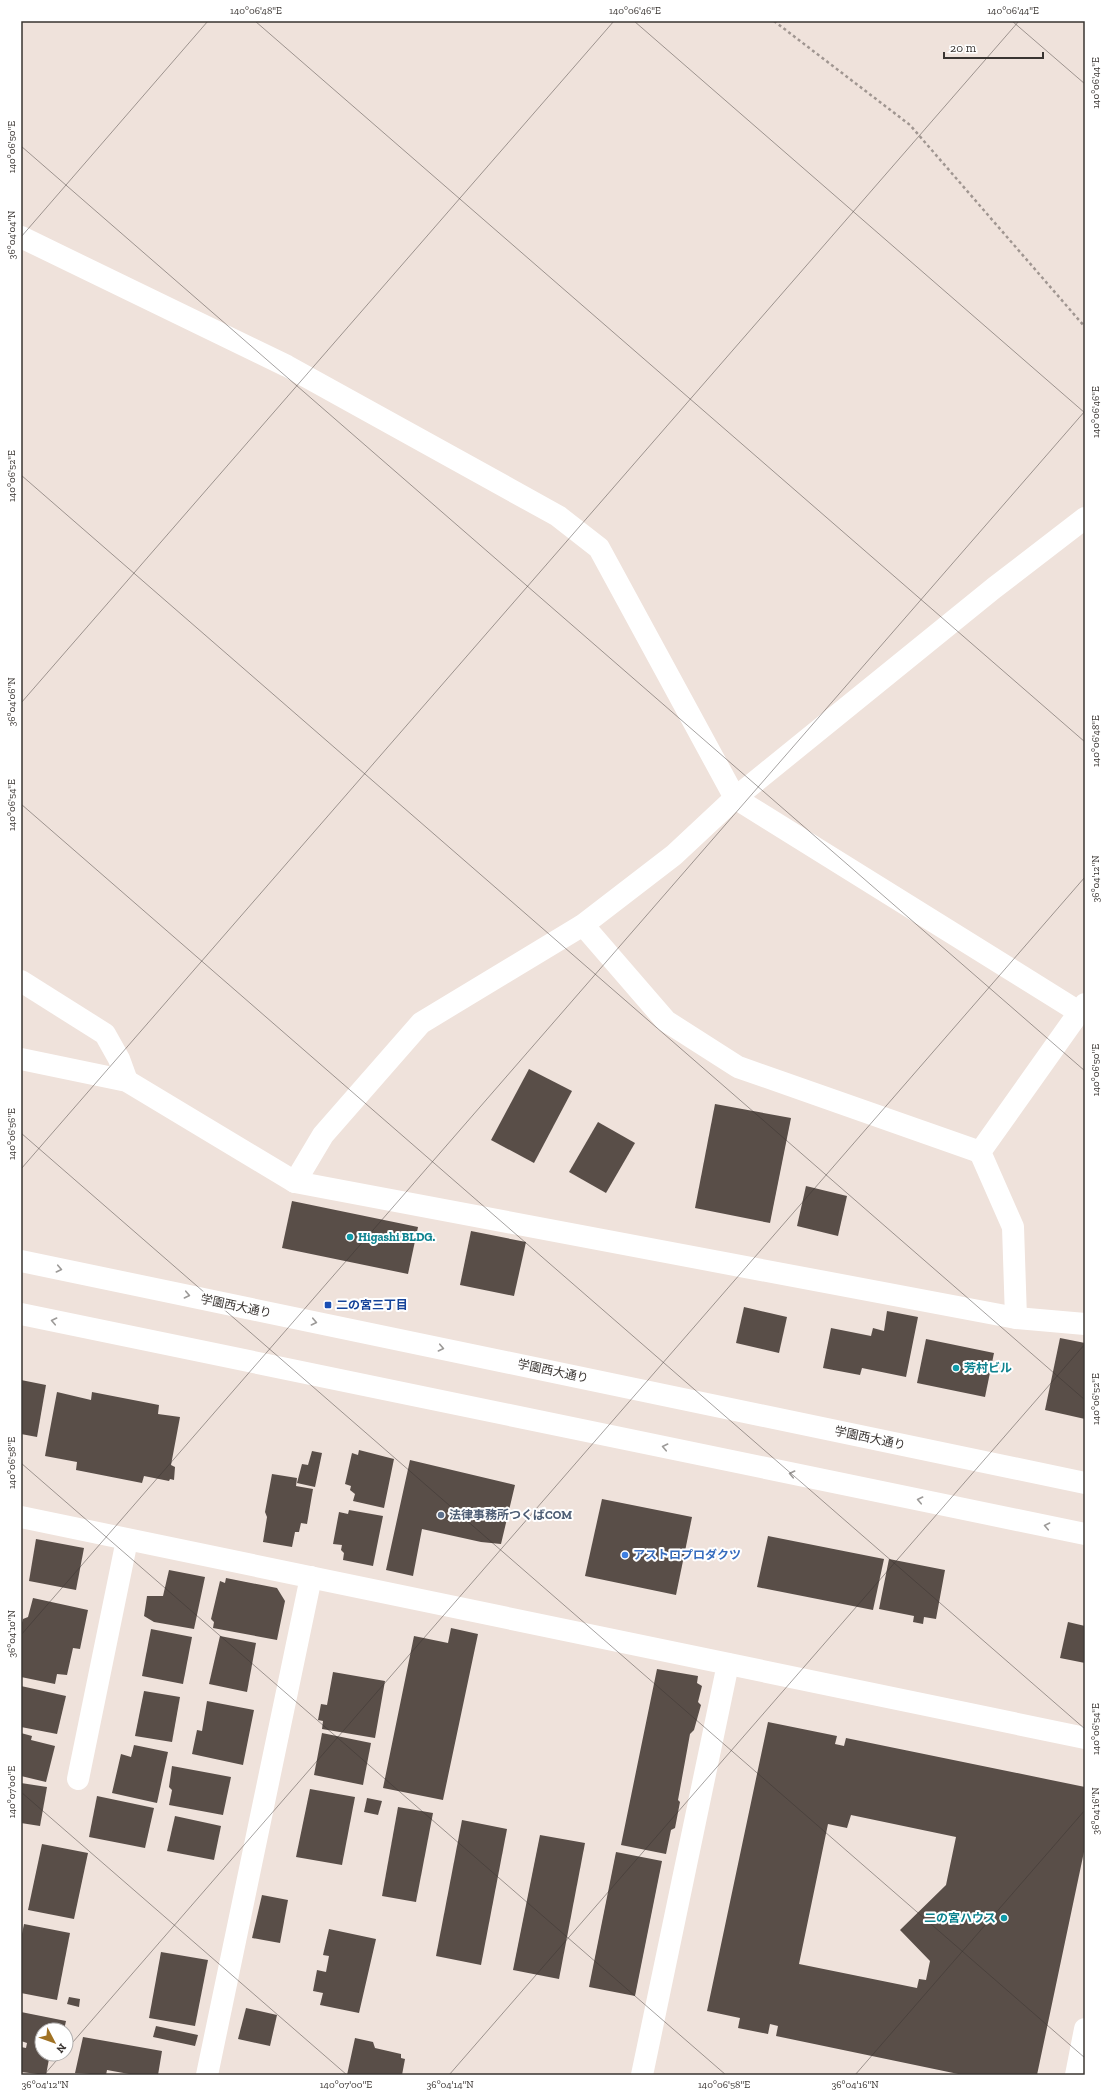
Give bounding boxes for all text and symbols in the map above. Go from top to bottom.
text: 140°06'48"E [230,5,282,17]
text: 140°06'46"E [609,5,661,17]
text: 140°06'44"E [987,5,1039,17]
scale bar [944,34,1043,60]
text: 20 m [950,41,977,55]
text: 140°06'44"E [1090,57,1102,109]
text: 140°06'50"E [6,121,18,173]
text: 36°04'04"N [6,210,18,260]
text: 140°06'46"E [1090,386,1102,438]
text: 140°06'52"E [6,450,18,502]
text: 36°04'06"N [6,677,18,727]
text: 140°06'48"E [1090,715,1102,767]
text: 140°06'54"E [6,779,18,831]
text: 36°04'12"N [1090,855,1102,903]
text: 140°06'50"E [1090,1044,1102,1096]
text: 140°06'56"E [6,1108,18,1160]
place label: Higashi BLDG. [358,1230,436,1244]
marker: Higashi BLDG. [345,1232,355,1242]
one-way arrow [56,1264,62,1273]
one-way arrow [183,1291,190,1299]
street label: 学園西大通り [199,1292,273,1320]
place label: 二の宮三丁目 [336,1298,408,1312]
marker: 二の宮三丁目 [323,1300,333,1310]
one-way arrow [311,1317,317,1325]
one-way arrow [51,1318,58,1326]
one-way arrow [438,1343,444,1352]
street label: 学園西大通り [516,1357,590,1385]
place label: 芳村ビル [964,1361,1012,1375]
marker: 芳村ビル [951,1363,961,1373]
text: 140°06'52"E [1090,1373,1102,1425]
street label: 学園西大通り [833,1424,907,1452]
text: 140°06'58"E [6,1437,18,1489]
one-way arrow [662,1444,668,1452]
one-way arrow [789,1470,795,1478]
one-way arrow [916,1496,923,1505]
place label: 法律事務所つくばCOM [449,1508,572,1522]
marker: 法律事務所つくばCOM [436,1510,446,1520]
one-way arrow [1044,1523,1050,1531]
place label: アストロプロダクツ [633,1548,741,1562]
marker: アストロプロダクツ [620,1550,630,1560]
text: 36°04'10"N [6,1610,18,1658]
text: 140°06'54"E [1090,1703,1102,1755]
text: 140°07'00"E [6,1766,18,1818]
text: 36°04'16"N [1090,1787,1102,1835]
place label: 二の宮ハウス [924,1911,996,1925]
marker: 二の宮ハウス [999,1913,1009,1923]
north arrow [34,2022,74,2062]
text: N [53,2041,69,2056]
text: 36°04'12"N [21,2079,69,2091]
text: 140°07'00"E [320,2079,372,2091]
text: 36°04'14"N [426,2079,474,2091]
text: 140°06'58"E [698,2079,750,2091]
text: 36°04'16"N [831,2079,879,2091]

